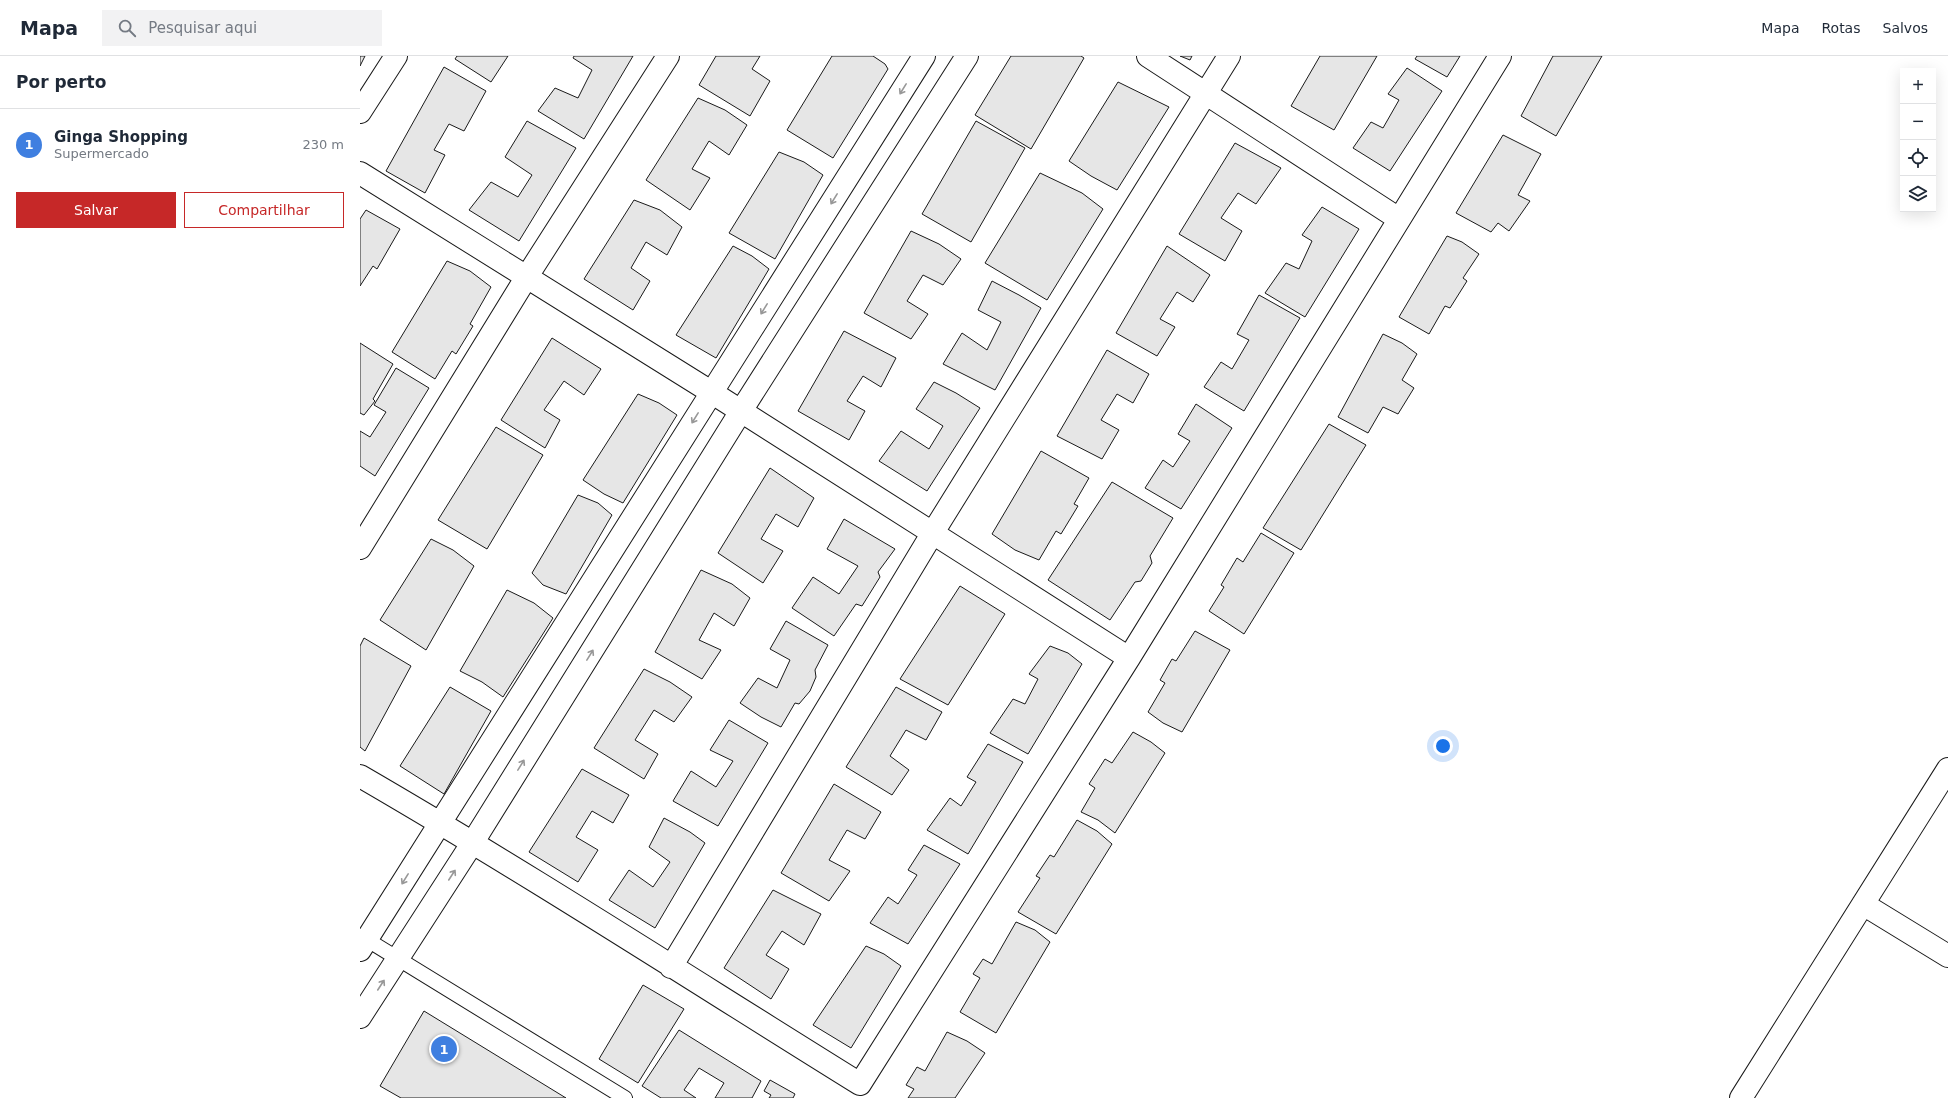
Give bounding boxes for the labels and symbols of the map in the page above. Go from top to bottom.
one-way arrow [899,83,907,95]
one-way arrow [829,193,837,205]
one-way arrow [760,303,768,314]
one-way arrow [690,412,698,424]
one-way arrow [586,649,594,661]
your location [1433,736,1453,756]
one-way arrow [517,760,525,771]
one-way arrow [448,870,456,881]
one-way arrow [400,873,408,885]
one-way arrow [377,979,385,990]
pin: 1 [431,1034,457,1064]

